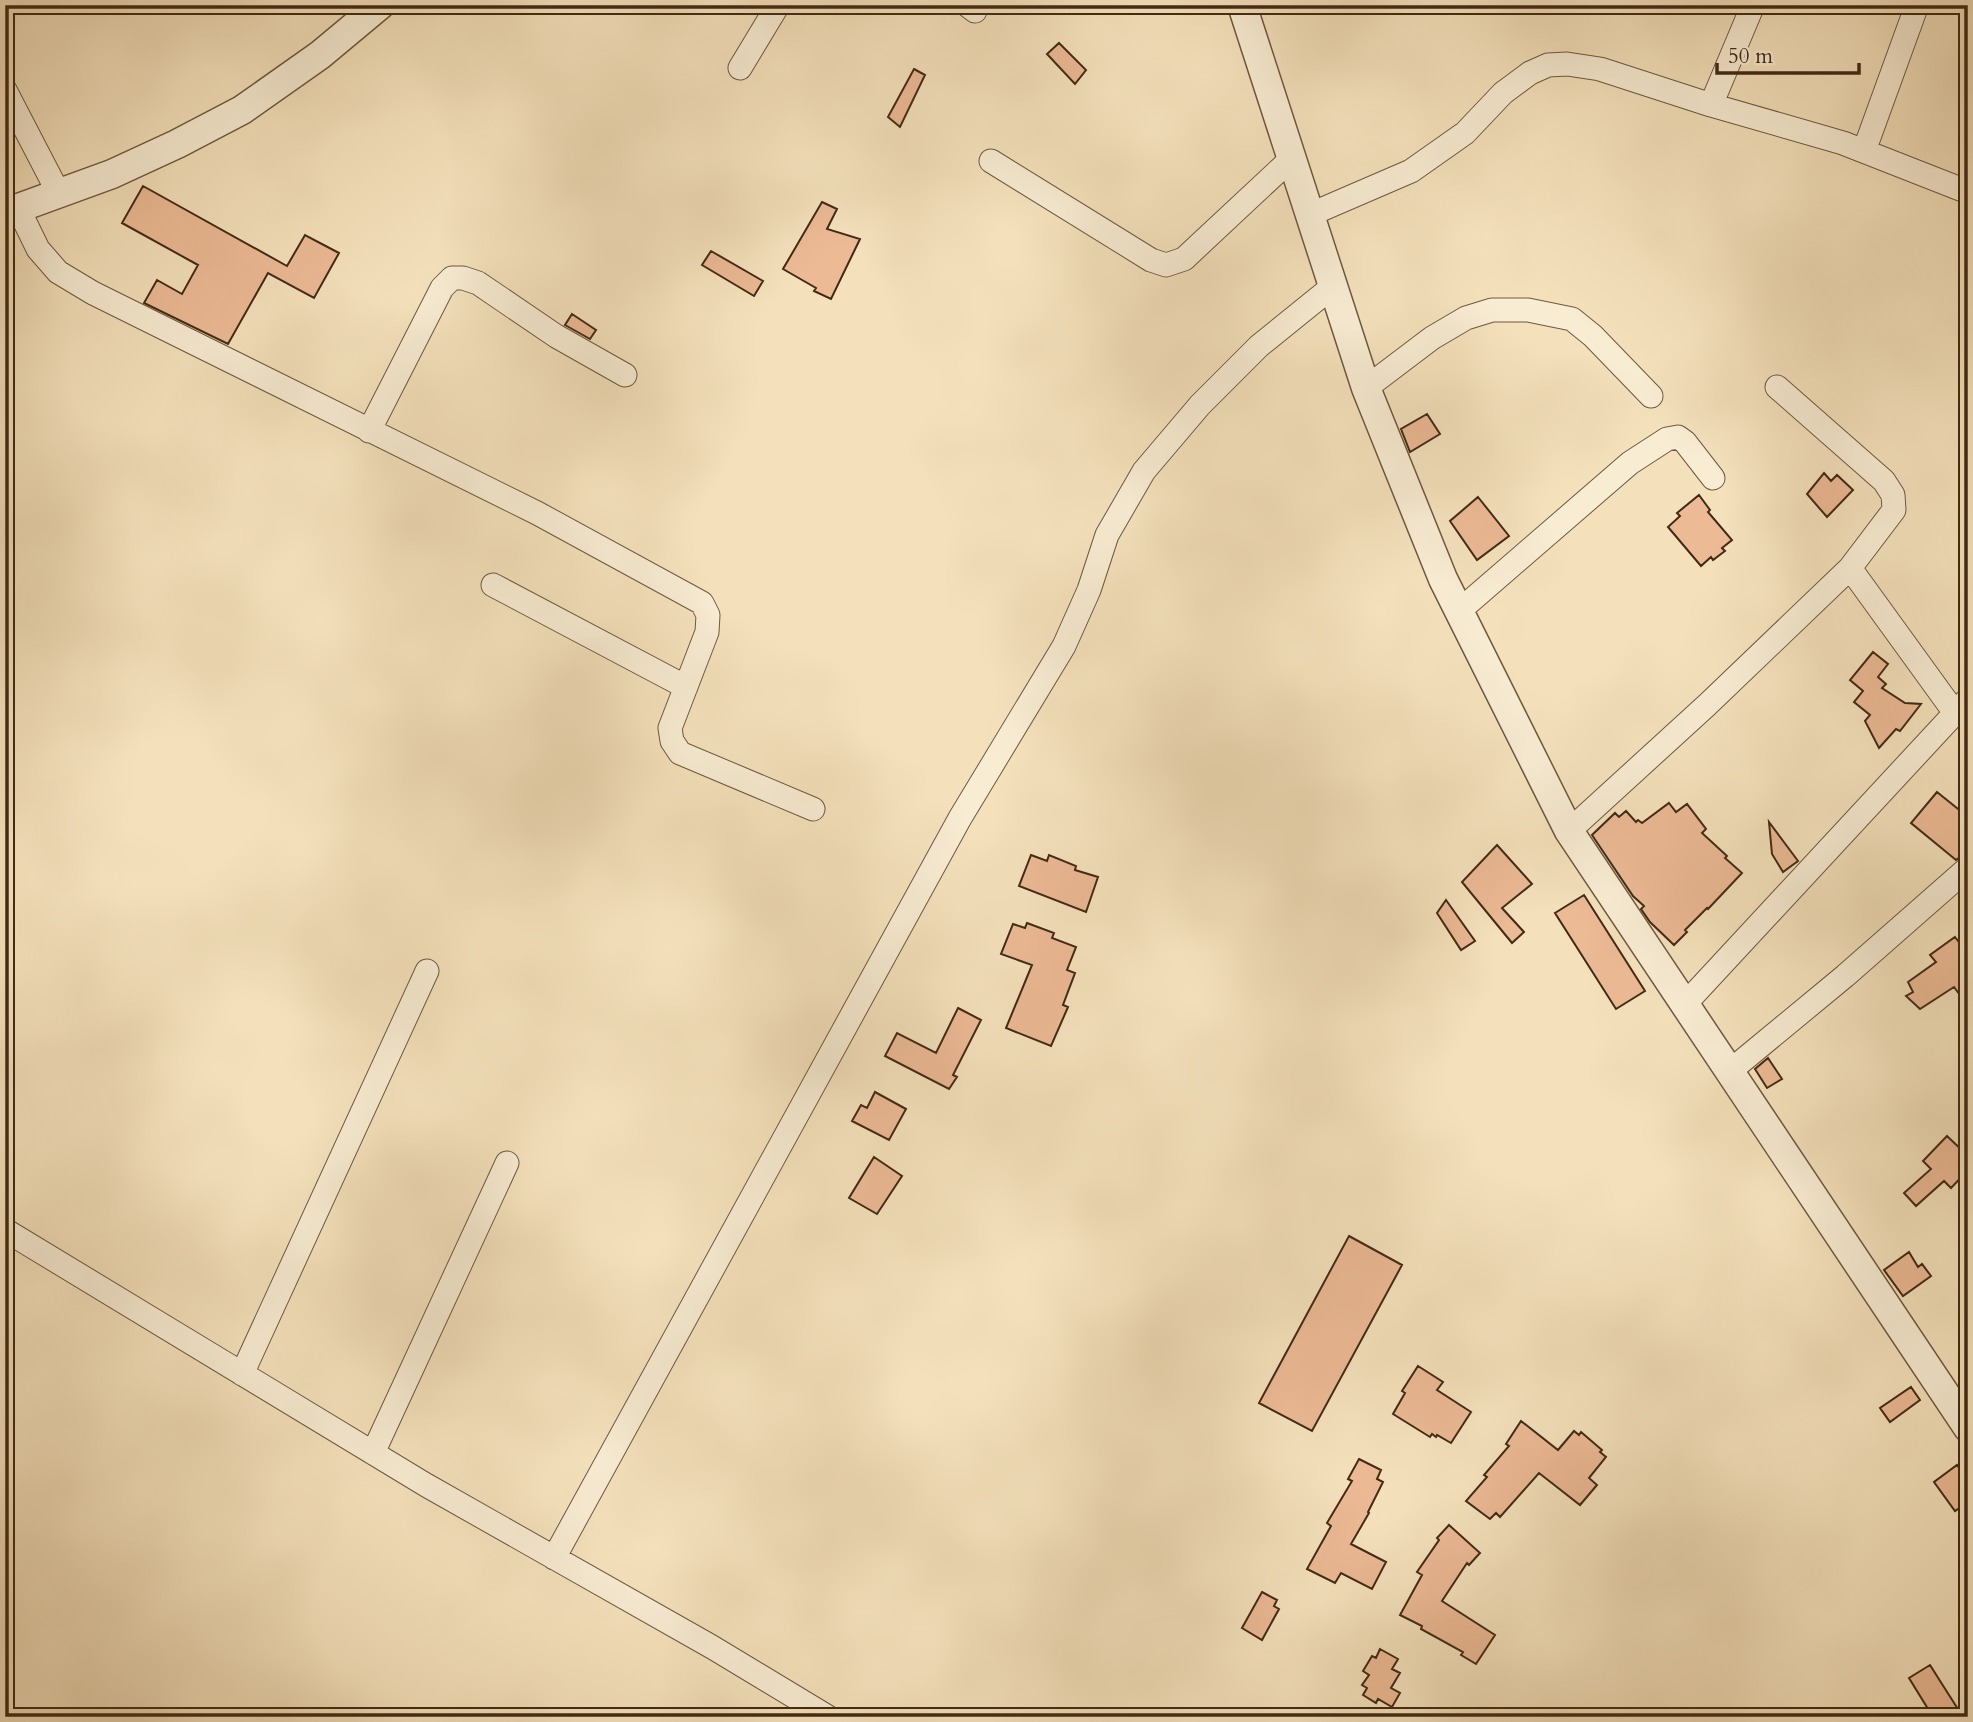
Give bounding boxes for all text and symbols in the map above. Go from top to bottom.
scale bar [1717,32,1859,76]
text: 50 m [1728,42,1773,71]

